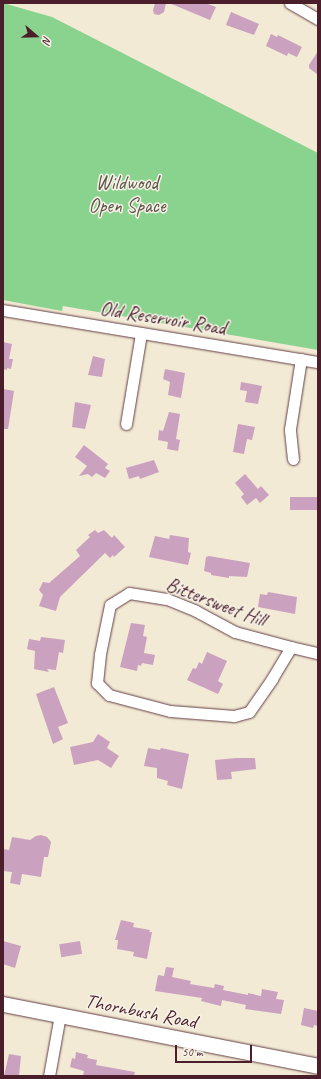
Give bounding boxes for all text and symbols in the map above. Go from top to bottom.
north arrow [16,16,56,56]
text: N [40,35,55,46]
park label: Wildwood Open Space [88,170,166,217]
street label: Old Reservoir Road [98,296,228,340]
street label: Bittersweet Hill [163,572,269,632]
street label: Thornbush Road [84,988,198,1034]
scale bar [177,1037,254,1063]
text: 50 m [182,1044,202,1060]

